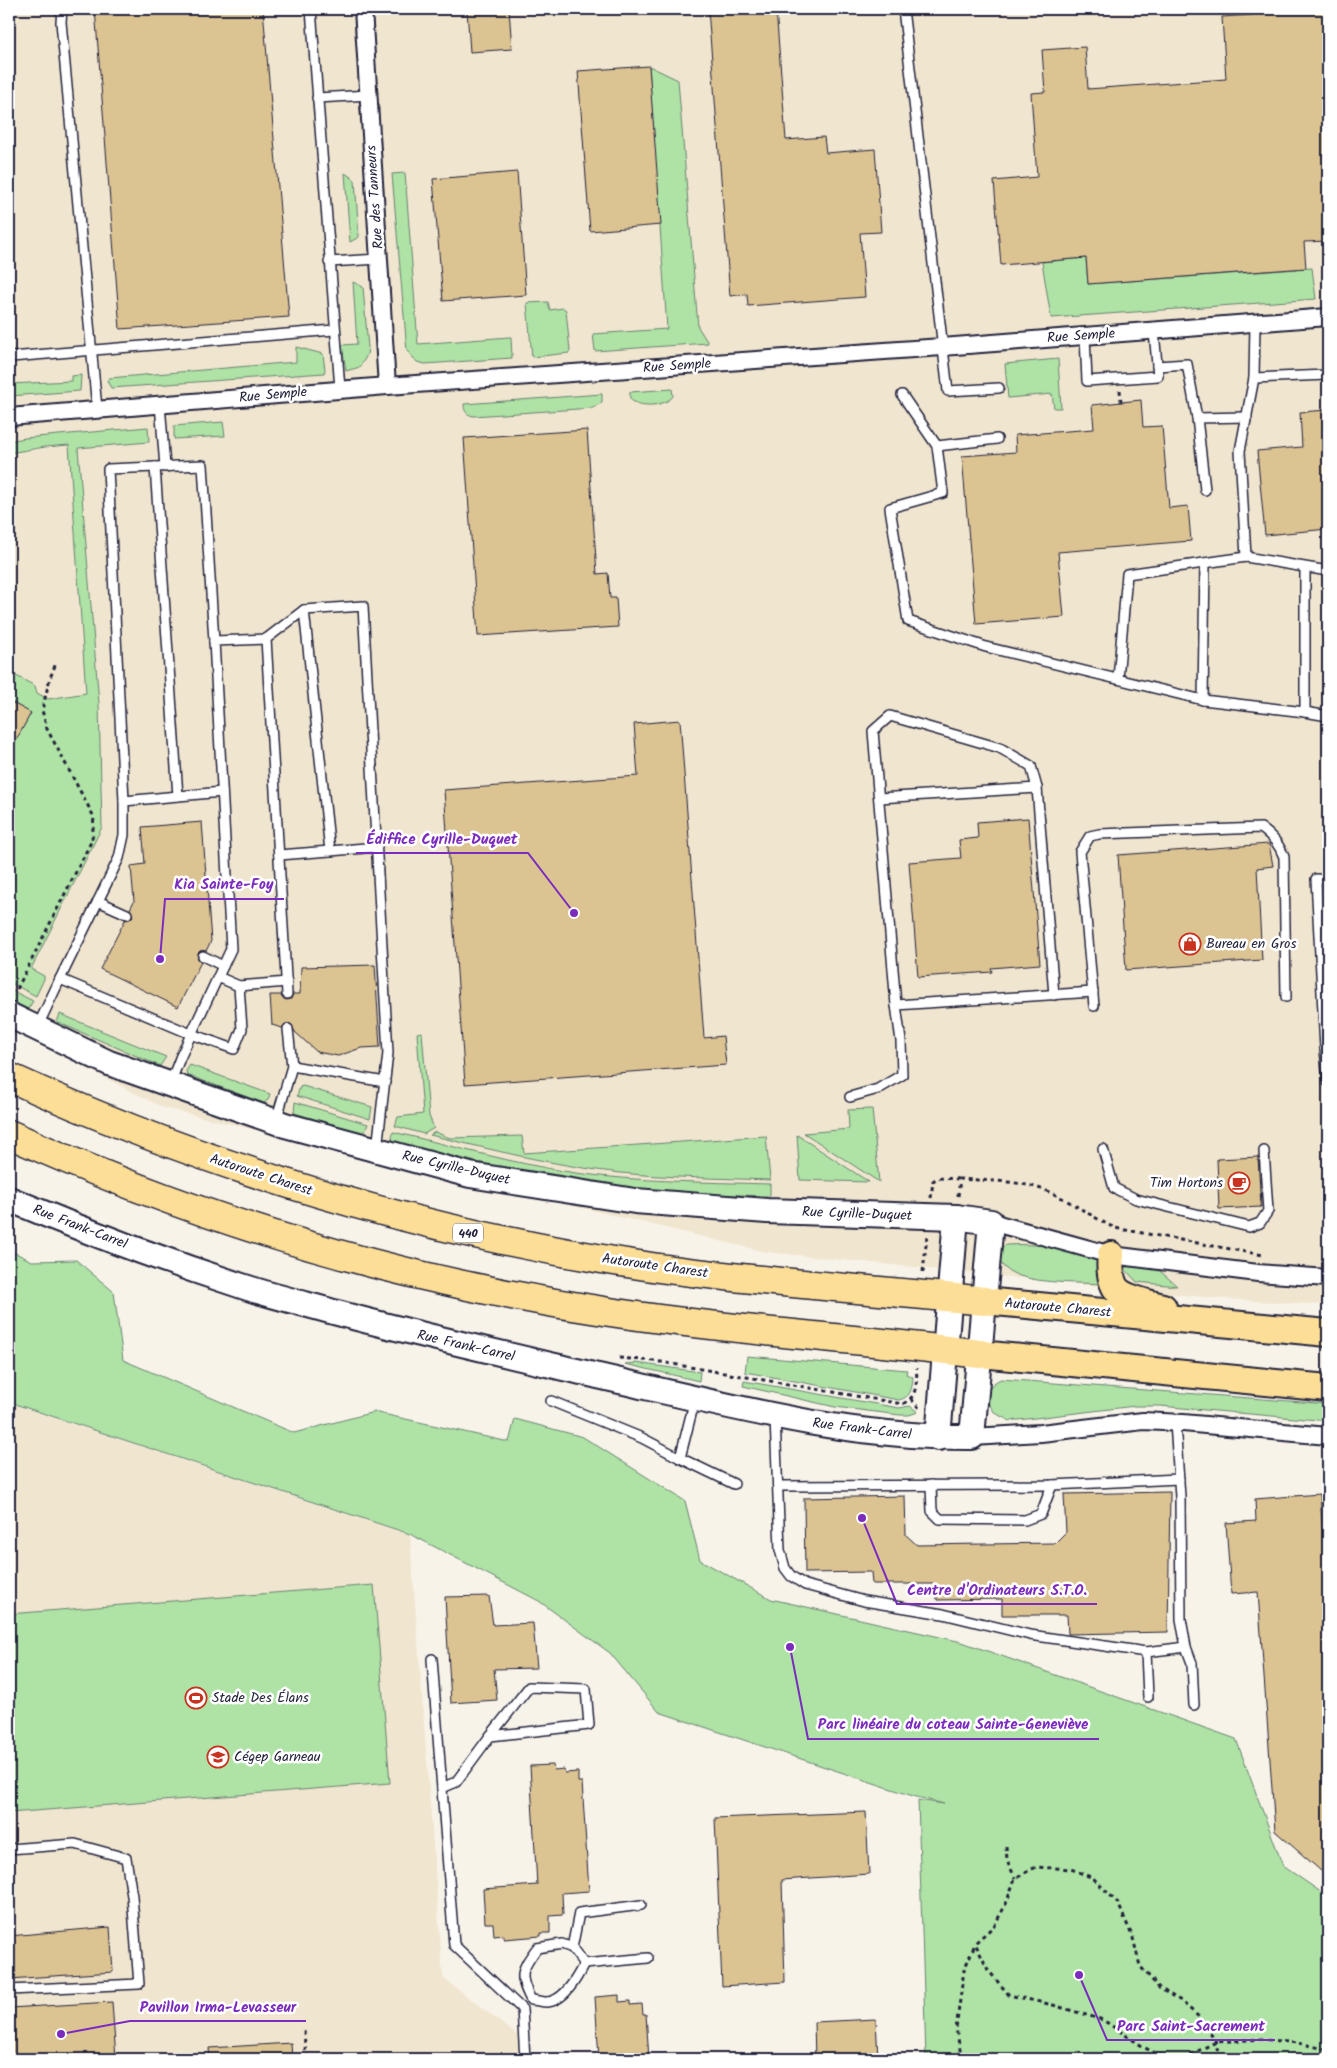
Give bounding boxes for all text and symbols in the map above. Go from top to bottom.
street label: Rue des Tanneurs [360,144,390,250]
street label: Rue Semple [1046,323,1116,349]
street label: Rue Semple [642,353,712,379]
street label: Rue Semple [238,381,309,409]
callout: Édiffice Cyrille-Duquet [356,823,528,853]
text: Édiffice Cyrille-Duquet [366,828,518,852]
callout: Kia Sainte-Foy [165,869,284,899]
text: Kia Sainte-Foy [174,873,274,897]
shop icon: Bureau en Gros [1178,932,1202,956]
place label: Bureau en Gros [1206,933,1296,955]
street label: Rue Cyrille-Duquet [400,1145,513,1191]
street label: Autoroute Charest [207,1148,316,1202]
cafe icon: Tim Hortons [1227,1171,1251,1195]
place label: Tim Hortons [1150,1172,1223,1194]
street label: Rue Frank-Carrel [29,1199,131,1255]
street label: Rue Cyrille-Duquet [802,1201,913,1227]
road number: 440 [453,1224,483,1242]
street label: Autoroute Charest [601,1248,710,1284]
street label: Autoroute Charest [1004,1292,1113,1324]
street label: Rue Frank-Carrel [415,1324,518,1368]
street label: Rue Frank-Carrel [811,1412,913,1446]
callout: Centre d'Ordinateurs S.T.O. [897,1574,1097,1604]
text: Centre d'Ordinateurs S.T.O. [907,1579,1087,1603]
sports icon: Stade Des Élans [184,1686,208,1710]
place label: Stade Des Élans [212,1687,309,1709]
callout: Parc linéaire du coteau Sainte-Geneviève [808,1709,1099,1739]
text: Parc linéaire du coteau Sainte-Geneviève [818,1713,1089,1737]
school or university icon: Cégep Garneau [206,1745,230,1769]
place label: Cégep Garneau [234,1746,321,1768]
callout: Pavillon Irma-Levasseur [130,1991,306,2021]
text: Pavillon Irma-Levasseur [140,1996,297,2020]
callout: Parc Saint-Sacrement [1107,2010,1275,2040]
text: Parc Saint-Sacrement [1117,2015,1265,2039]

